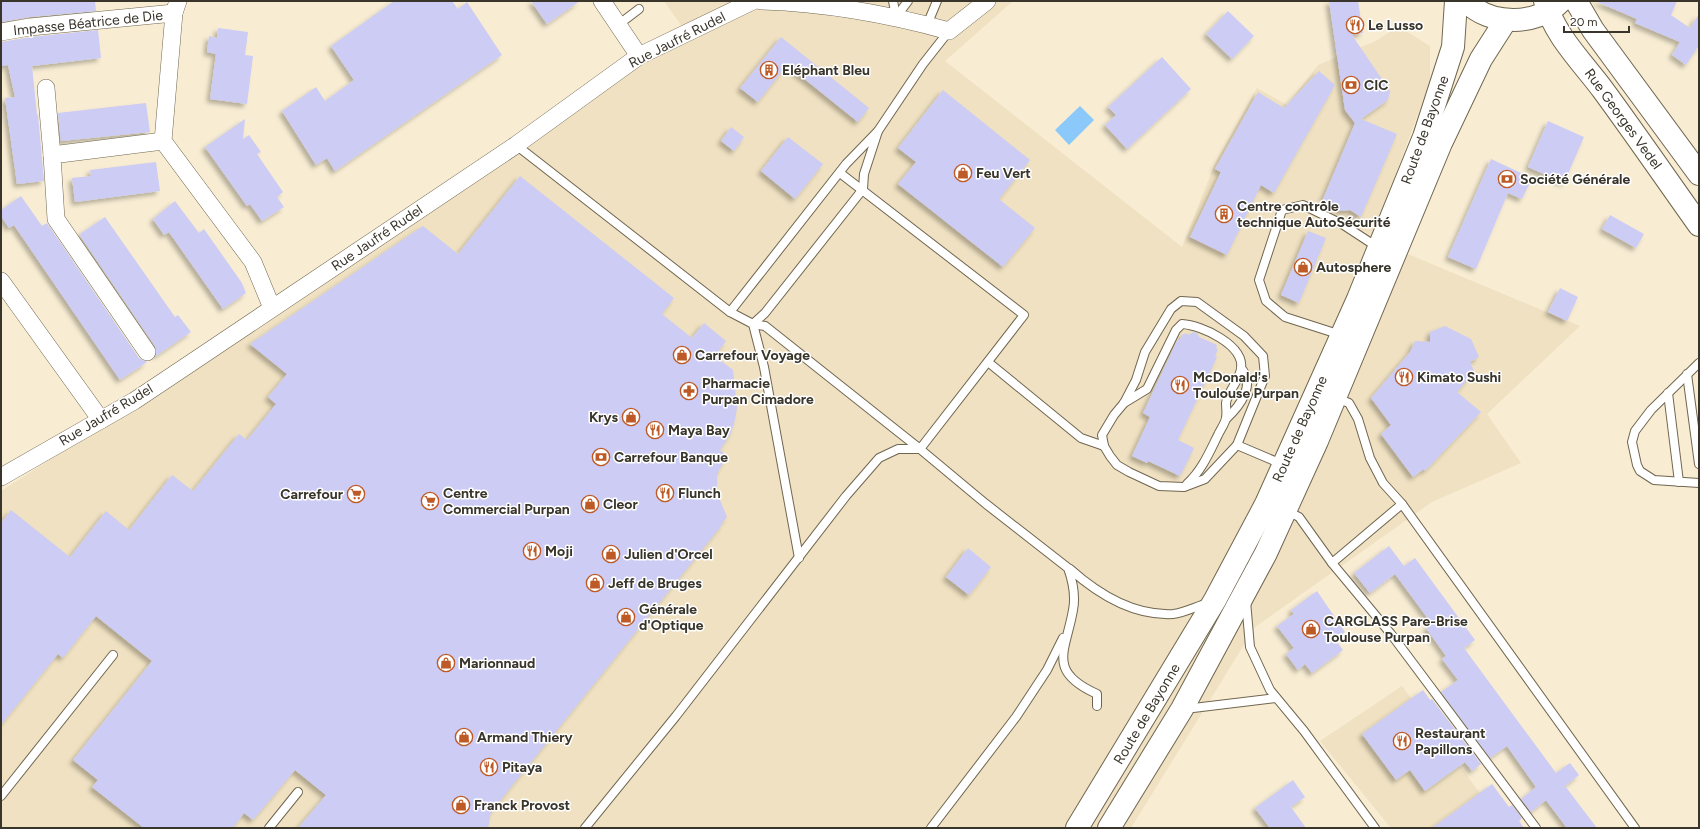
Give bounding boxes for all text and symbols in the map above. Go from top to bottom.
street label: Impasse Béatrice de Die [12,7,164,39]
street label: Rue Jaufré Rudel [626,8,728,72]
scale bar [1564,8,1629,34]
restaurant icon: Le Lusso [1345,15,1365,35]
text: 20 m [1570,15,1598,29]
place label: Le Lusso [1368,17,1423,34]
building icon: Eléphant Bleu [759,60,779,80]
place label: Eléphant Bleu [782,62,870,79]
street label: Rue Georges Vedel [1581,65,1665,173]
street label: Route de Bayonne [1397,73,1453,187]
bank icon: CIC [1341,75,1361,95]
place label: CIC [1364,77,1388,94]
shop icon: Feu Vert [953,163,973,183]
place label: Feu Vert [976,165,1031,182]
bank icon: Société Générale [1497,169,1517,189]
place label: Société Générale [1520,171,1631,188]
place label: Centre contrôle technique AutoSécurité [1237,198,1391,231]
street label: Rue Jaufré Rudel [328,201,426,275]
building icon: Centre contrôle technique AutoSécurité [1214,204,1234,224]
shop icon: Autosphere [1293,257,1313,277]
place label: Autosphere [1316,259,1392,276]
shop icon: Carrefour Voyage [672,345,692,365]
place label: Carrefour Voyage [695,347,810,364]
restaurant icon: Kimato Sushi [1394,367,1414,387]
place label: McDonald's Toulouse Purpan [1193,369,1299,402]
place label: Kimato Sushi [1417,369,1501,386]
street label: Route de Bayonne [1269,373,1331,485]
place label: Pharmacie Purpan Cimadore [702,375,814,408]
restaurant icon: McDonald's Toulouse Purpan [1170,375,1190,395]
street label: Rue Jaufré Rudel [56,380,156,450]
pharmacy icon: Pharmacie Purpan Cimadore [679,381,699,401]
shop icon: Krys [621,407,641,427]
place label: Krys [589,409,618,426]
restaurant icon: Maya Bay [645,420,665,440]
place label: Maya Bay [668,422,731,439]
bank icon: Carrefour Banque [591,447,611,467]
place label: Carrefour Banque [614,449,728,466]
restaurant icon: Flunch [655,483,675,503]
supermarket icon: Carrefour [346,484,366,504]
place label: Centre Commercial Purpan [443,485,570,518]
place label: Flunch [678,485,721,502]
place label: Carrefour [280,486,344,503]
supermarket icon: Centre Commercial Purpan [420,491,440,511]
shop icon: Cleor [580,494,600,514]
place label: Cleor [603,496,638,513]
restaurant icon: Moji [522,541,542,561]
place label: Moji [545,543,573,560]
shop icon: Julien d'Orcel [601,544,621,564]
place label: Julien d'Orcel [624,546,713,563]
shop icon: Jeff de Bruges [585,573,605,593]
place label: Jeff de Bruges [608,575,702,592]
place label: Générale d'Optique [639,601,704,634]
shop icon: Générale d'Optique [616,607,636,627]
place label: CARGLASS Pare-Brise Toulouse Purpan [1324,613,1468,646]
shop icon: CARGLASS Pare-Brise Toulouse Purpan [1301,619,1321,639]
shop icon: Marionnaud [436,653,456,673]
place label: Marionnaud [459,655,535,672]
street label: Route de Bayonne [1110,660,1184,767]
place label: Restaurant Papillons [1415,725,1486,758]
shop icon: Armand Thiery [454,727,474,747]
place label: Armand Thiery [477,729,573,746]
restaurant icon: Restaurant Papillons [1392,731,1412,751]
restaurant icon: Pitaya [479,757,499,777]
place label: Pitaya [502,759,542,776]
shop icon: Franck Provost [451,795,471,815]
place label: Franck Provost [474,797,571,814]

